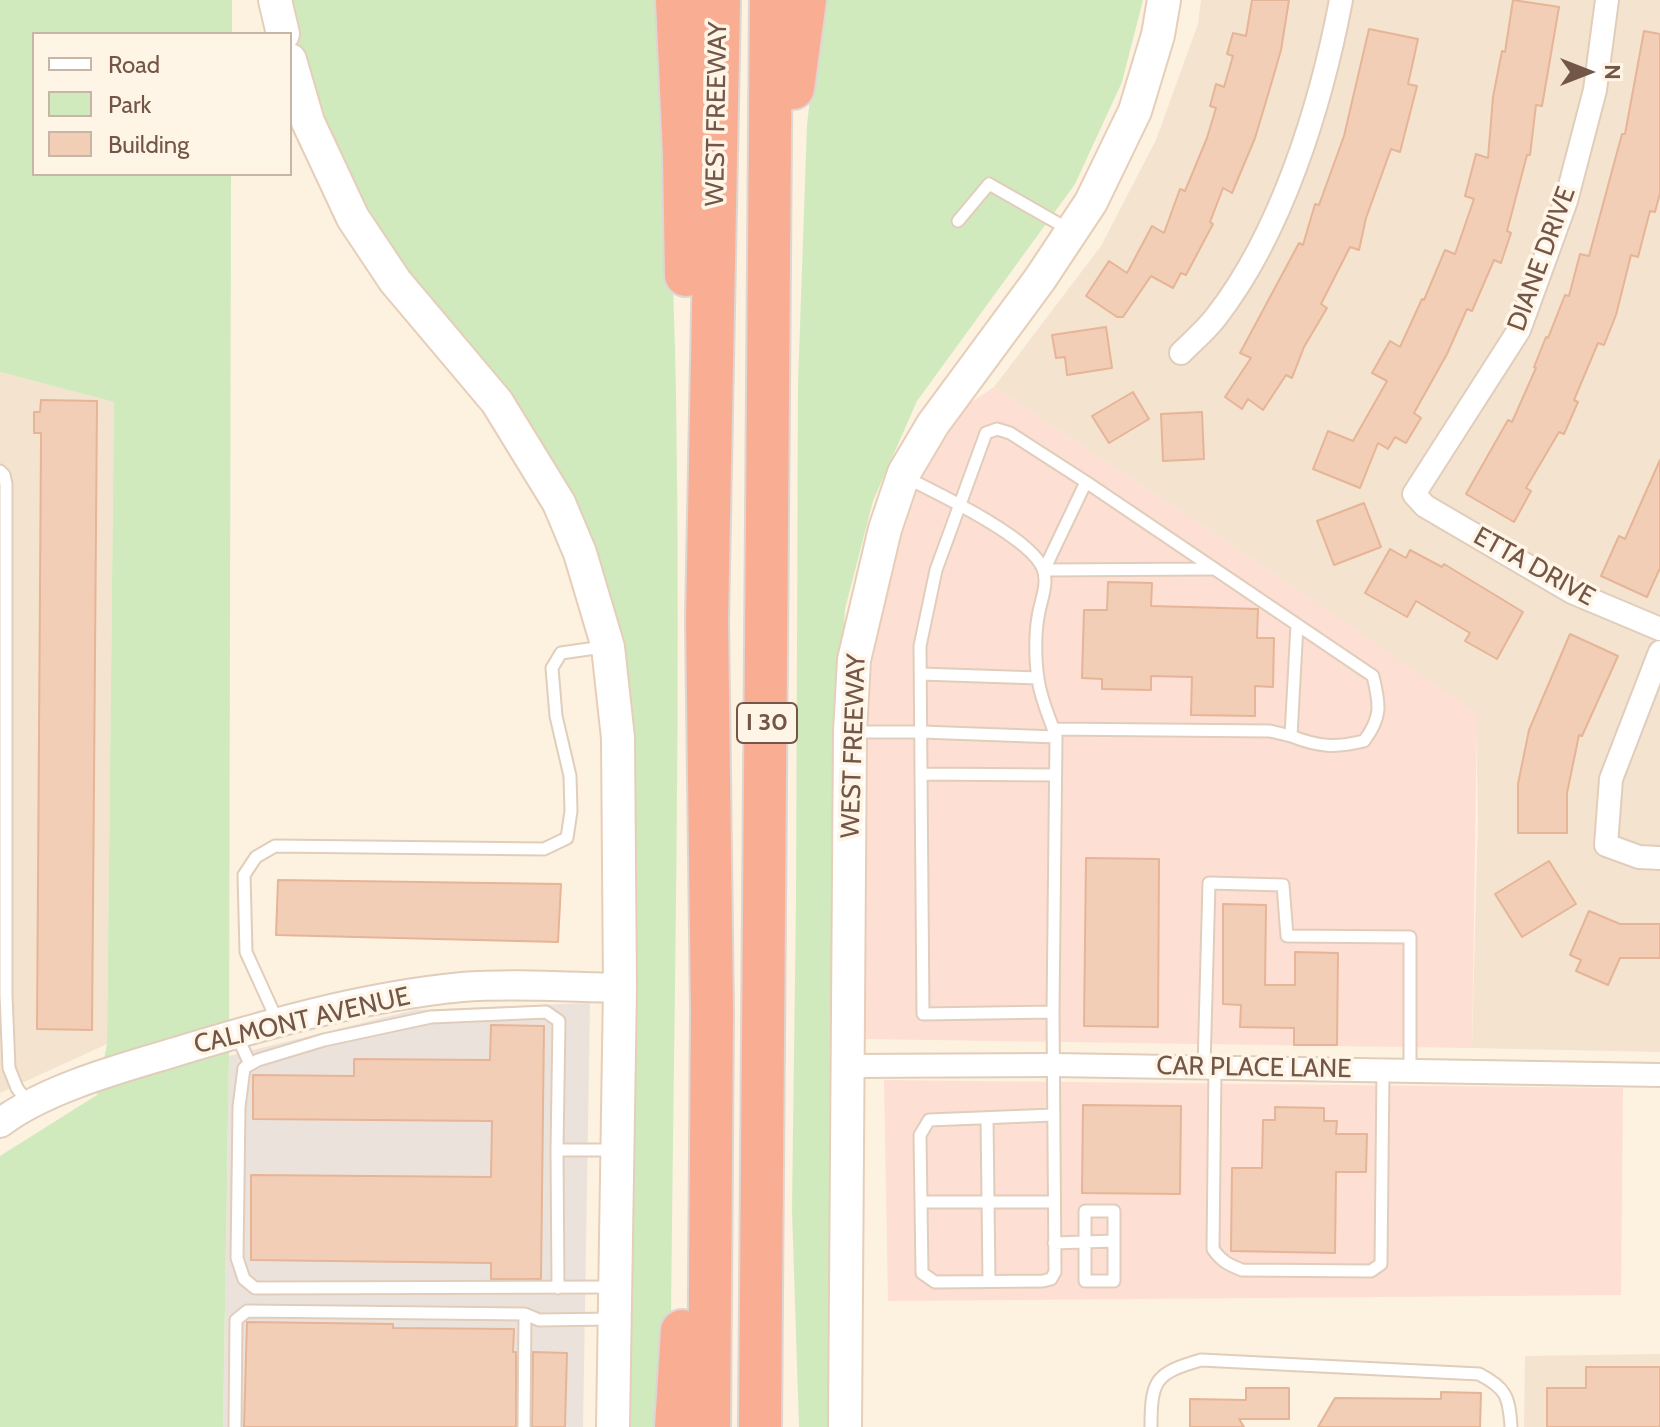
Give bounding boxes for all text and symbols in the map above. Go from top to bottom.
street label: WEST FREEWAY [700,21,734,207]
legend [32,32,292,176]
north arrow [1548,32,1628,112]
text: Road [108,50,160,79]
text: N [1599,64,1626,80]
text: Park [108,90,151,119]
text: Building [108,130,189,159]
street label: DIANE DRIVE [1501,182,1583,336]
street label: ETTA DRIVE [1468,521,1600,613]
street label: WEST FREEWAY [835,653,873,839]
road number: I 30 [737,703,797,743]
street label: CALMONT AVENUE [191,981,413,1061]
street label: CAR PLACE LANE [1156,1051,1352,1085]

